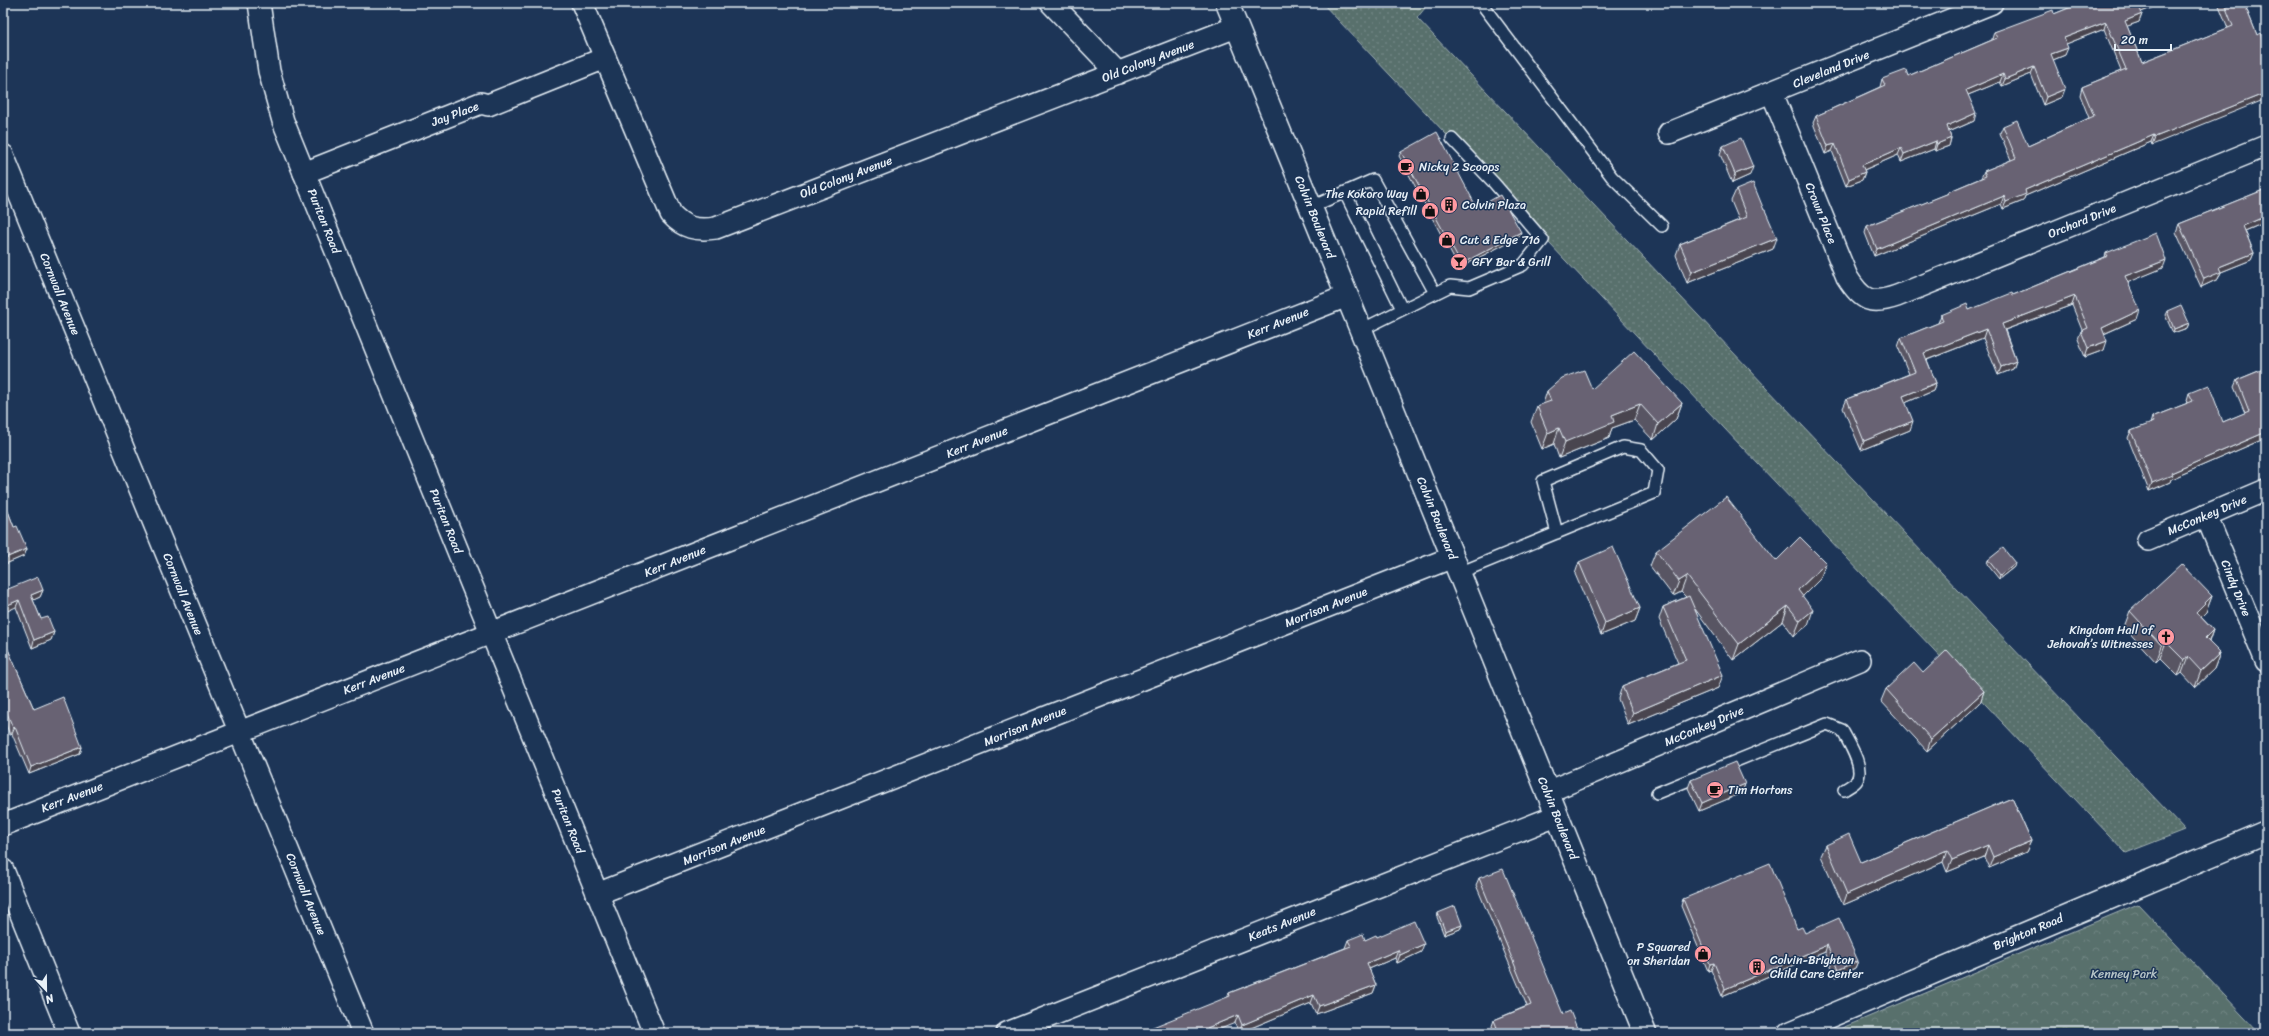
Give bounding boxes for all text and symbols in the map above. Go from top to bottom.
scale bar [2115,26,2171,52]
text: 20 m [2121,29,2148,51]
street label: Old Colony Avenue [1098,33,1198,89]
street label: Cleveland Drive [1789,44,1873,94]
street label: Jay Place [427,95,482,133]
street label: Old Colony Avenue [796,149,896,205]
place label: Nicky 2 Scoops [1419,156,1499,178]
cafe icon: Nicky 2 Scoops [1396,157,1416,177]
street label: Colvin Boulevard [1288,172,1342,263]
street label: Crown Place [1799,179,1843,247]
place label: The Kokoro Way [1325,183,1409,205]
shop icon: The Kokoro Way [1411,184,1431,204]
street label: Puritan Road [301,185,348,258]
place label: Colvin Plaza [1462,194,1526,216]
building icon: Colvin Plaza [1439,195,1459,215]
street label: Orchard Drive [2044,197,2120,245]
place label: Rapid Refill [1356,200,1418,222]
shop icon: Rapid Refill [1420,201,1440,221]
place label: Cut & Edge 716 [1460,229,1540,251]
shop icon: Cut & Edge 716 [1437,230,1457,250]
street label: Cornwall Avenue [33,249,87,339]
place label: GFY Bar & Grill [1472,251,1551,273]
bar icon: GFY Bar & Grill [1449,252,1469,272]
street label: Kerr Avenue [1244,301,1312,345]
street label: Kerr Avenue [943,420,1011,464]
street label: Colvin Boulevard [1410,473,1464,564]
street label: Puritan Road [423,485,470,558]
street label: McConkey Drive [2164,488,2250,542]
street label: Kerr Avenue [641,539,709,583]
street label: Cornwall Avenue [156,549,210,639]
street label: Cindy Drive [2215,556,2257,620]
street label: Morrison Avenue [1281,580,1371,634]
place label: Kingdom Hall of Jehovah’s Witnesses [2047,619,2155,655]
church icon: Kingdom Hall of Jehovah’s Witnesses [2156,627,2176,647]
street label: Kerr Avenue [340,657,408,701]
street label: Morrison Avenue [980,699,1070,753]
street label: McConkey Drive [1661,699,1747,753]
street label: Colvin Boulevard [1531,773,1585,864]
street label: Kerr Avenue [38,775,106,819]
place label: Tim Hortons [1728,779,1793,801]
cafe icon: Tim Hortons [1705,780,1725,800]
street label: Puritan Road [545,785,592,858]
street label: Morrison Avenue [679,818,769,872]
street label: Cornwall Avenue [279,849,333,939]
street label: Keats Avenue [1245,900,1319,948]
street label: Brighton Road [1989,907,2067,957]
place label: P Squared on Sheridan [1627,936,1691,972]
shop icon: P Squared on Sheridan [1693,944,1713,964]
place label: Colvin-Brighton Child Care Center [1770,949,1864,985]
building icon: Colvin-Brighton Child Care Center [1747,957,1767,977]
park label: Kenney Park [2091,963,2158,985]
north arrow [26,970,66,1010]
text: N [42,988,58,1009]

